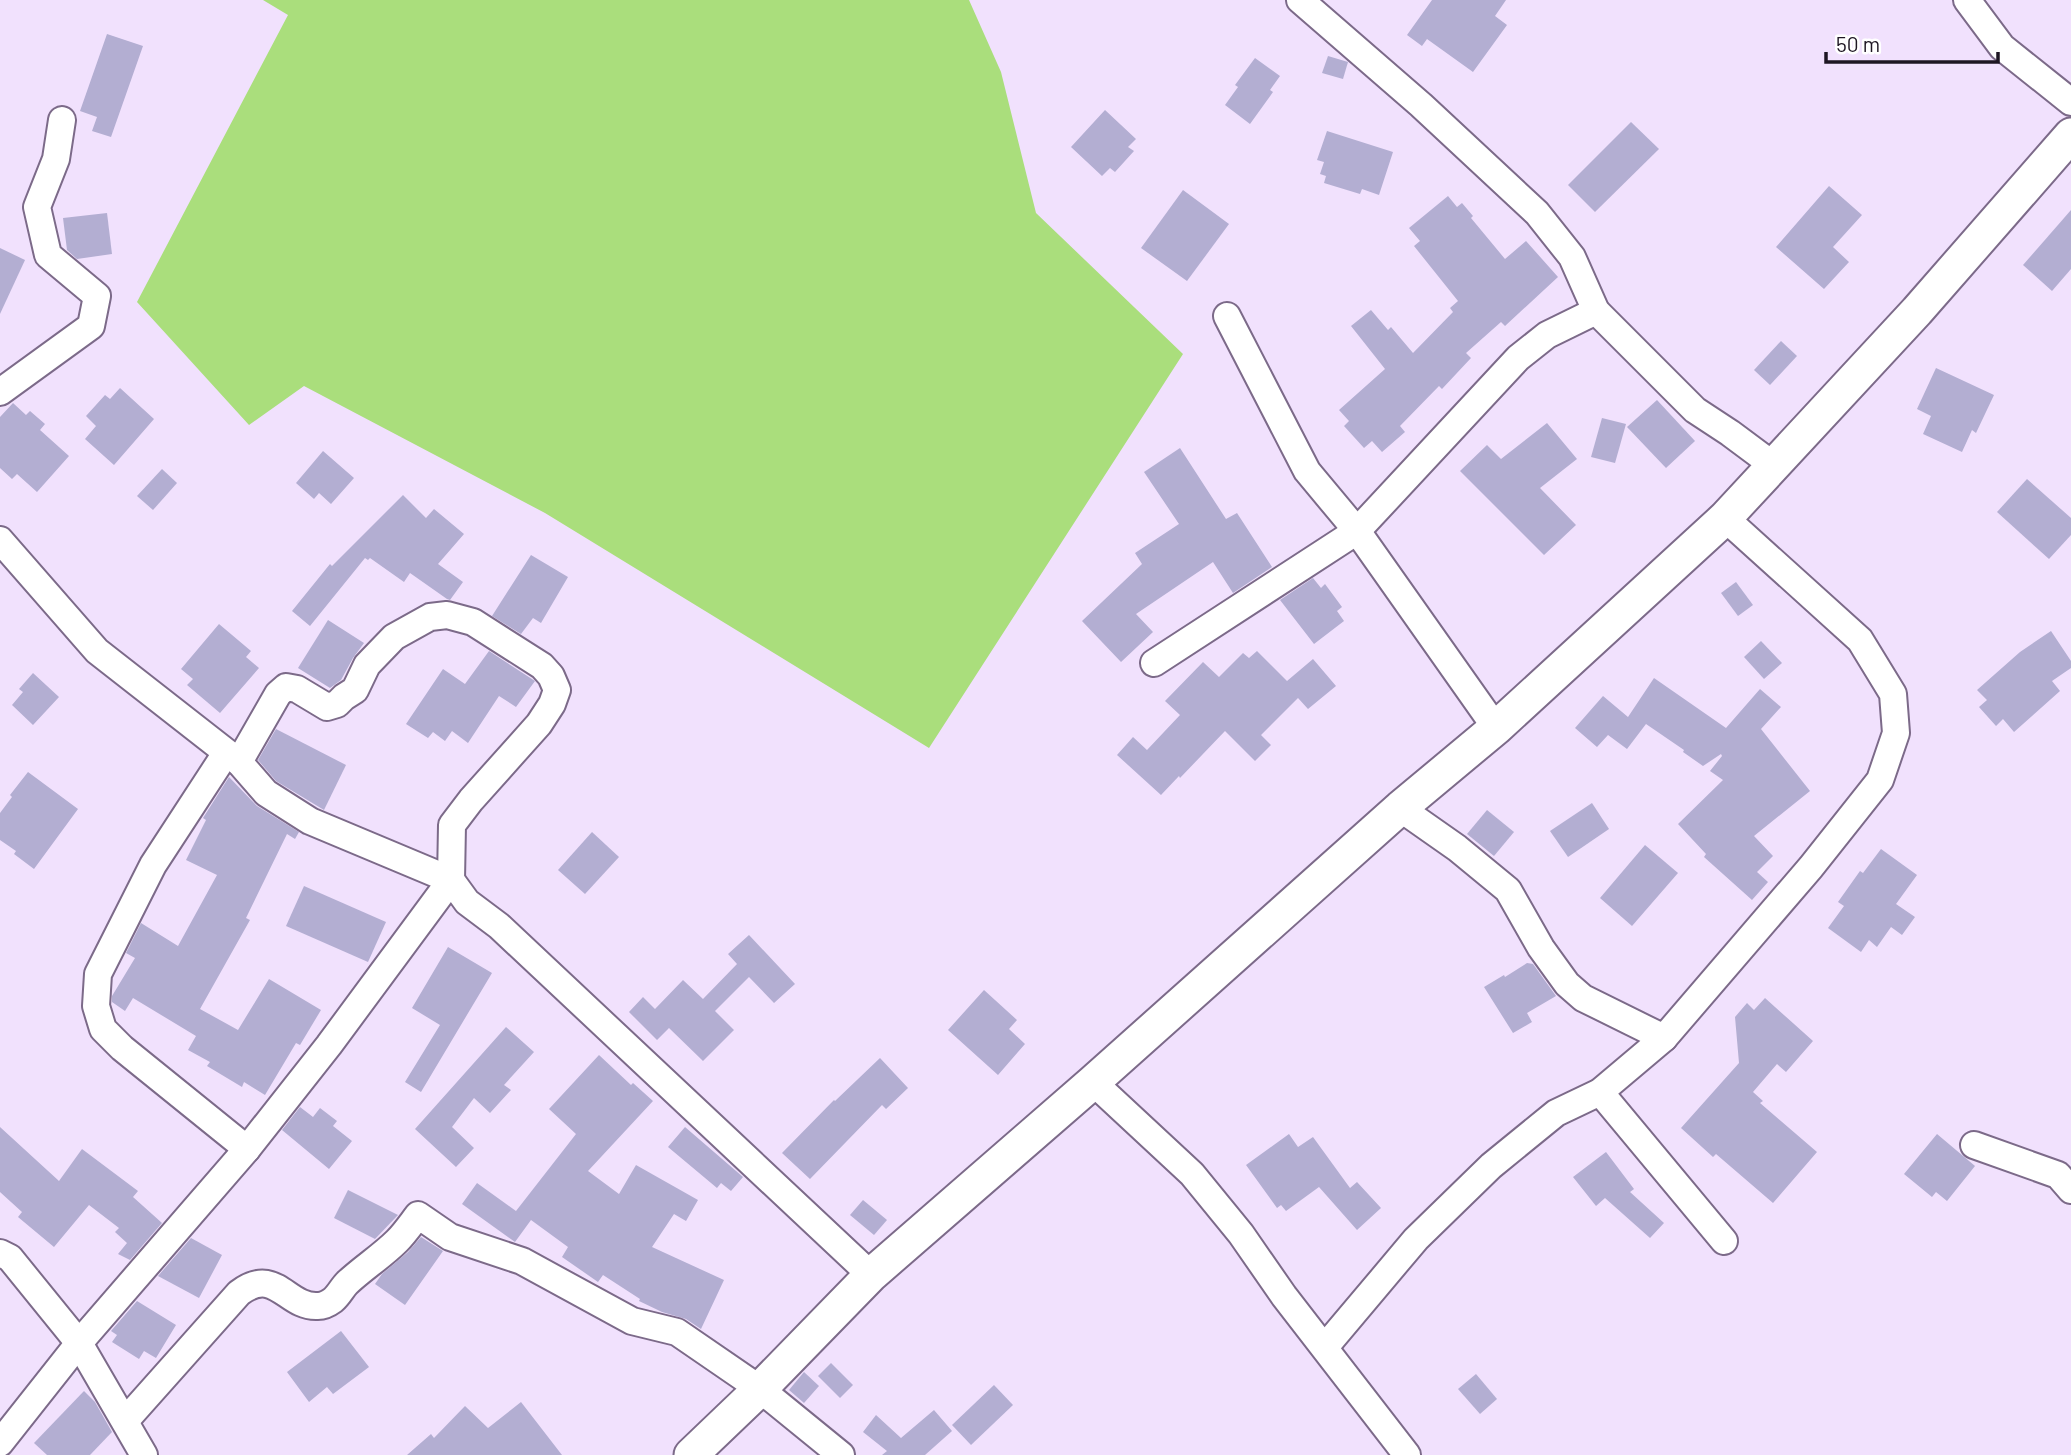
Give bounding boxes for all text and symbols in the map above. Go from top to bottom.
scale bar [1826,21,1997,65]
text: 50 m [1836,31,1880,56]

